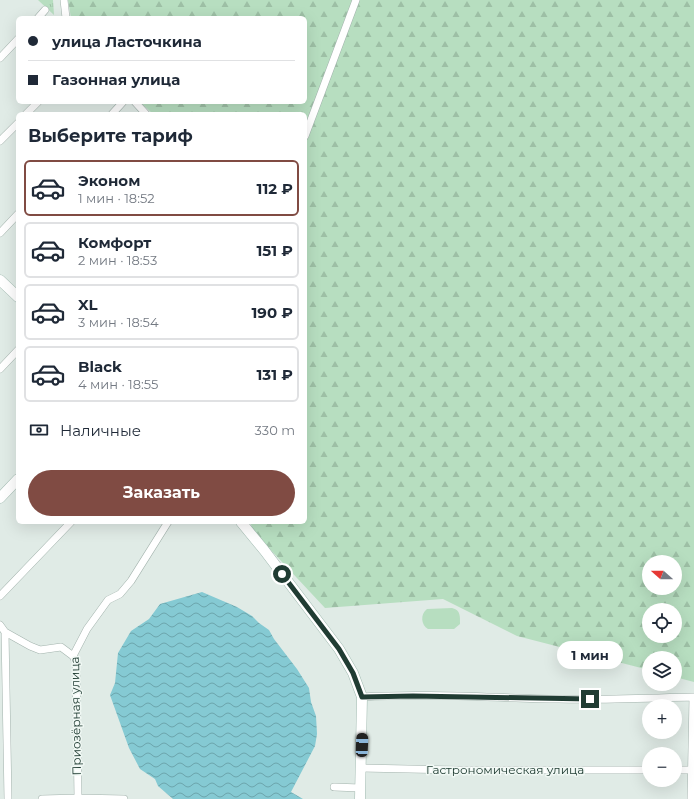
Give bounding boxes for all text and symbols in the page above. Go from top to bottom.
text: улица Ласточкина [52,32,202,51]
text: Газонная улица [52,70,180,89]
text: Выберите тариф [28,125,193,147]
icon: car [30,170,66,206]
text: Эконом [78,171,140,190]
text: 112 ₽ [257,179,293,198]
text: 1 мин · 18:52 [78,190,155,206]
icon: car [30,232,66,268]
text: Комфорт [78,233,151,252]
text: 151 ₽ [256,241,293,260]
text: 2 мин · 18:53 [78,252,157,268]
icon: car [30,294,66,330]
text: XL [78,295,97,314]
text: 190 ₽ [251,303,293,322]
text: 3 мин · 18:54 [78,314,159,330]
icon: car [30,356,66,392]
text: Black [78,357,122,376]
text: 131 ₽ [256,365,293,384]
text: 4 мин · 18:55 [78,376,158,392]
icon: cash [28,419,50,441]
text: Наличные [60,421,141,440]
text: 330 m [255,422,295,438]
button: Заказать [28,470,295,516]
north arrow [642,555,682,595]
map controls [642,555,682,787]
route start [273,565,291,583]
button: locate [642,603,682,643]
callout: 1 мин [557,641,623,669]
text: 1 мин [571,647,609,663]
button: layers [642,651,682,691]
street label: Приозёрная улица [67,656,84,776]
route end [581,690,599,708]
button: + [642,699,682,739]
car [356,733,368,757]
button: − [642,747,682,787]
street label: Гастрономическая улица [426,762,584,777]

